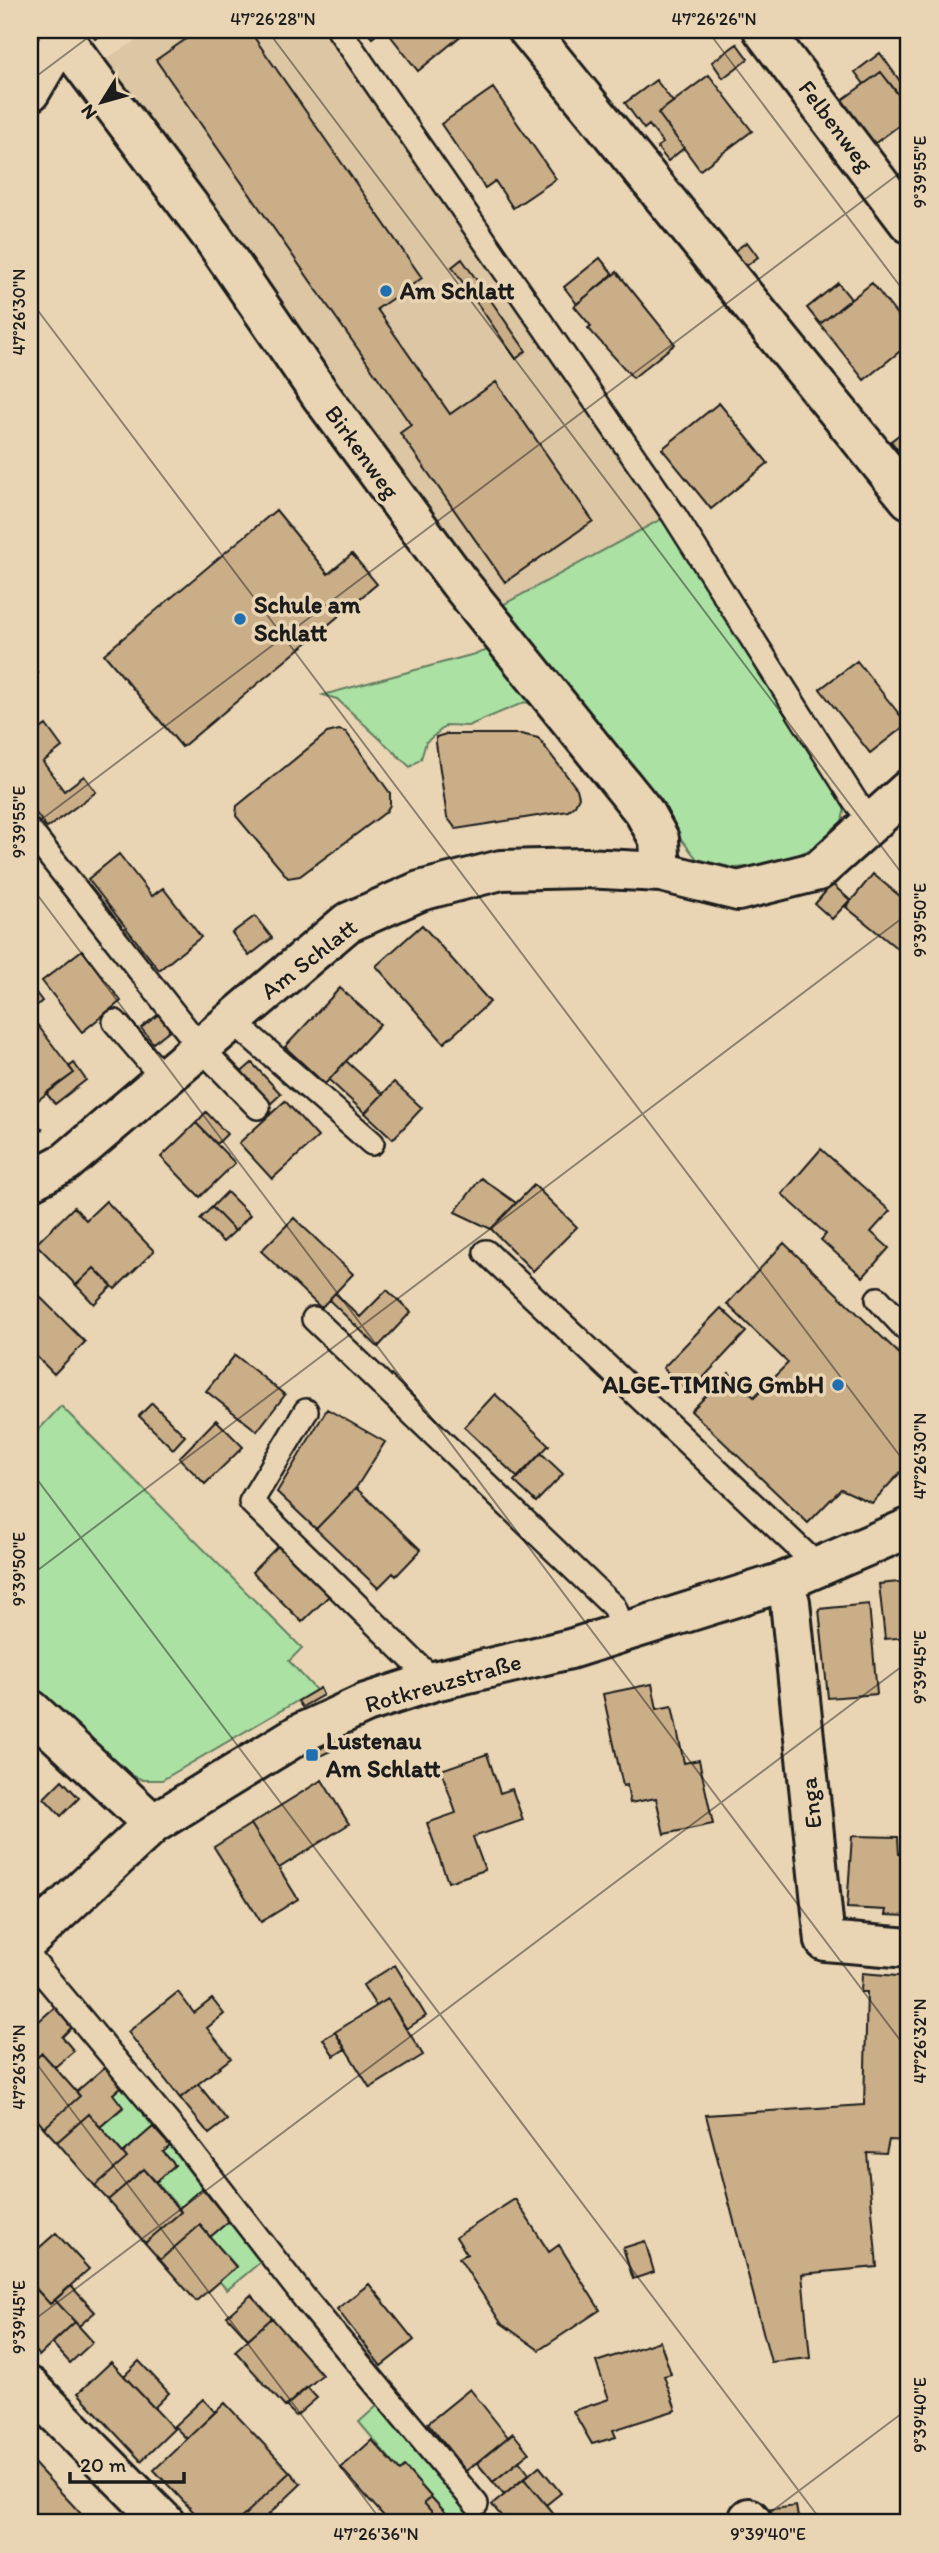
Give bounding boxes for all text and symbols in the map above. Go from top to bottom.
text: 47°26'28"N [230,8,316,30]
text: 47°26'26"N [671,8,757,30]
north arrow [66,66,136,136]
street label: Felbenweg [793,74,881,178]
text: N [76,100,102,124]
text: 9°39'55"E [909,136,931,208]
text: 47°26'30"N [8,268,30,356]
place label: Am Schlatt [399,276,515,305]
marker: Am Schlatt [378,283,394,299]
street label: Birkenweg [319,399,407,505]
place label: Schule am Schlatt [254,590,361,647]
marker: Schule am Schlatt [232,611,248,627]
text: 9°39'55"E [8,786,30,858]
text: 9°39'50"E [909,883,931,957]
street label: Am Schlatt [255,912,363,1005]
place label: ALGE-TIMING GmbH [602,1370,824,1399]
marker: ALGE-TIMING GmbH [830,1377,846,1393]
text: 47°26'30"N [909,1412,931,1500]
text: 9°39'50"E [8,1532,30,1606]
text: 9°39'45"E [909,1630,931,1704]
street label: Rotkreuzstraße [361,1646,524,1719]
place label: Lustenau Am Schlatt [325,1726,441,1783]
marker: Lustenau Am Schlatt [304,1747,320,1763]
street label: Enga [793,1775,828,1830]
text: 47°26'32"N [909,1998,931,2084]
text: 47°26'36"N [8,2024,30,2110]
text: 9°39'45"E [8,2280,30,2354]
text: 9°39'40"E [909,2377,931,2453]
scale bar [70,2441,184,2485]
text: 20 m [80,2452,127,2477]
text: 47°26'36"N [333,2523,419,2545]
text: 9°39'40"E [730,2523,806,2545]

